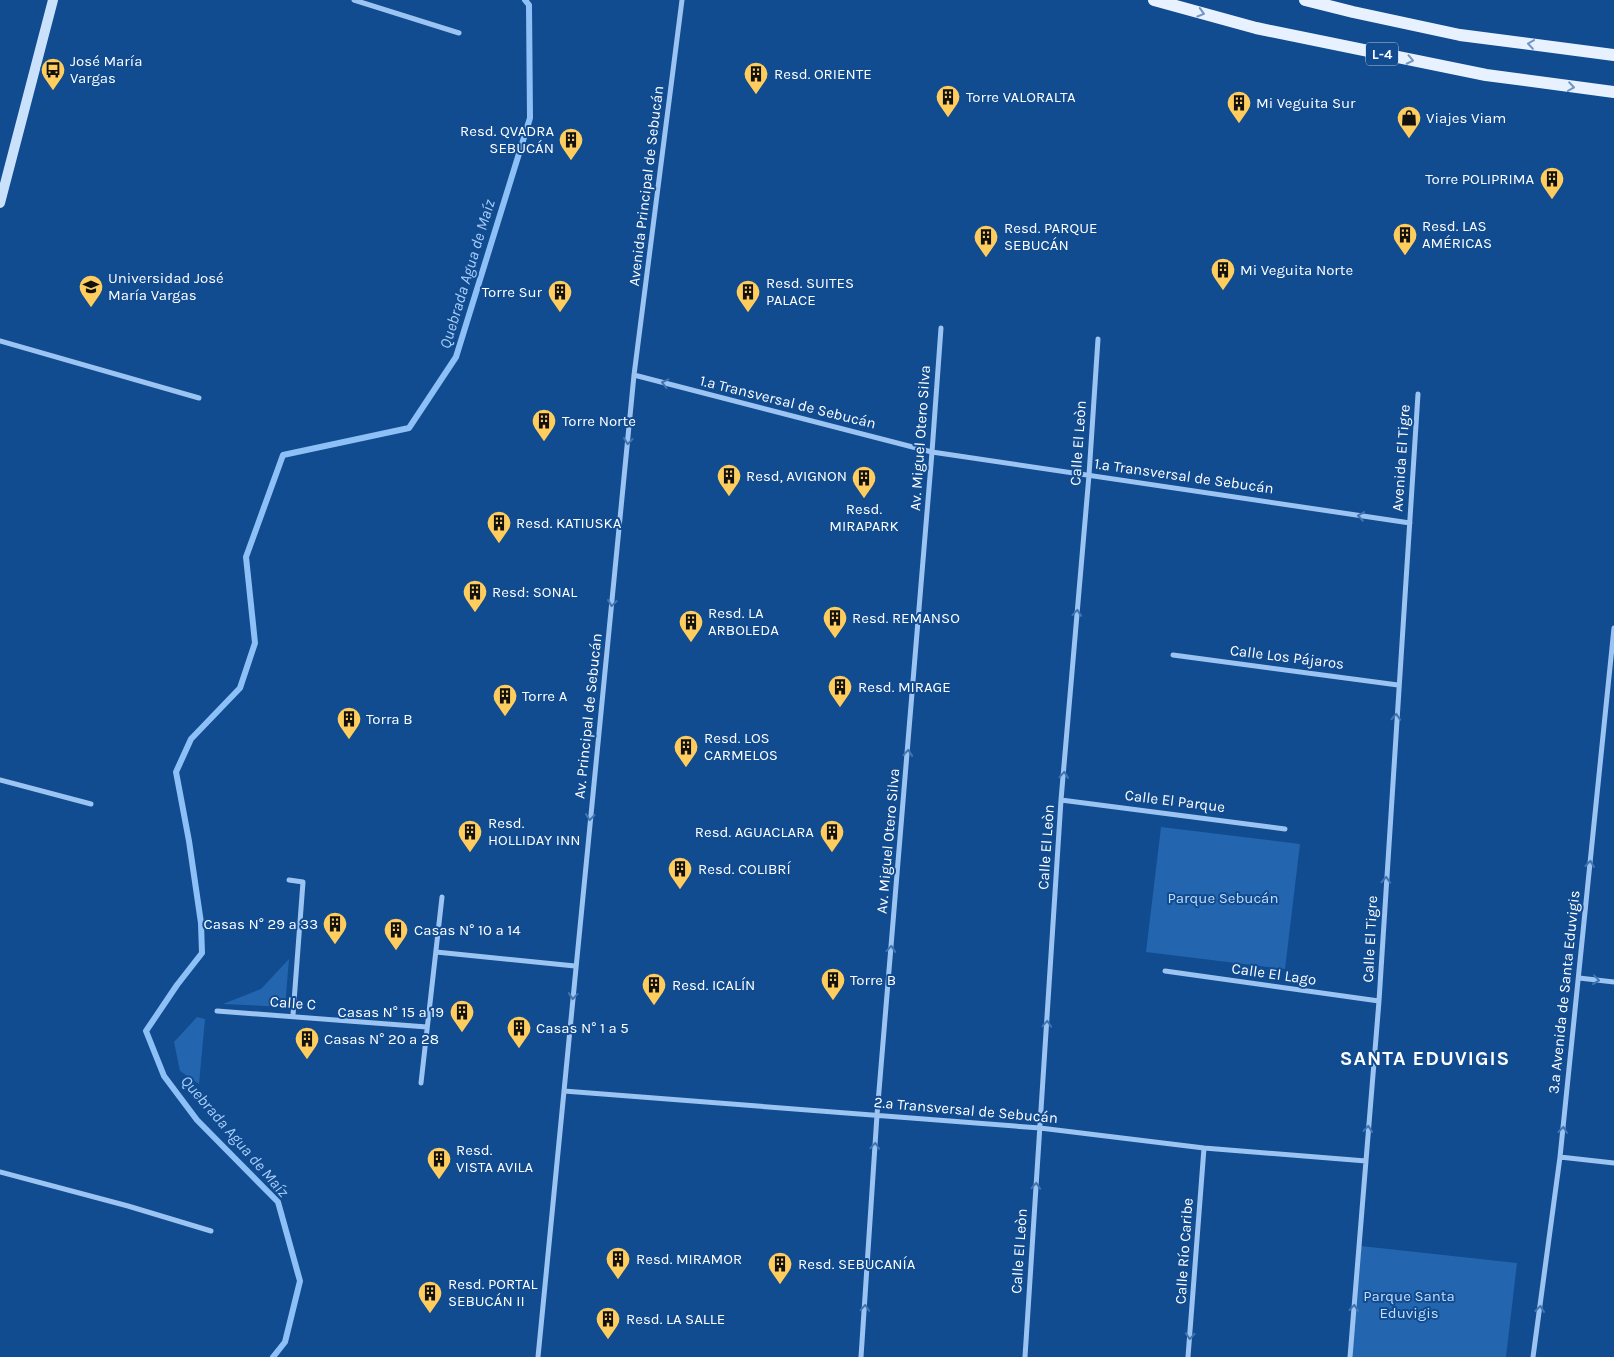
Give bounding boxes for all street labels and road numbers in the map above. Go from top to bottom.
road number: L-4 [1366,42,1398,66]
street label: Avenida Principal de Sebucán [625,85,667,287]
street label: Av. Miguel Otero Silva [906,365,934,511]
street label: 1.ª Transversal de Sebucán [698,371,878,433]
street label: Calle El Leòn [1066,400,1090,486]
street label: Avenida El Tigre [1388,404,1414,512]
street label: 1.ª Transversal de Sebucán [1093,454,1275,498]
street label: Av. Principal de Sebucán [570,632,606,800]
street label: Calle Los Pájaros [1229,641,1345,673]
street label: Av. Miguel Otero Silva [873,767,903,915]
street label: Calle El Parque [1124,786,1226,816]
street label: Calle El Leòn [1034,804,1058,890]
street label: 3.ª Avenida de Santa Eduvigis [1544,889,1584,1095]
street label: Calle El Tigre [1359,895,1381,983]
street label: Calle El Lago [1231,959,1317,989]
street label: Calle C [269,992,317,1014]
street label: 2.ª Transversal de Sebucán [873,1093,1059,1127]
street label: Calle Río Caribe [1171,1197,1197,1305]
street label: Calle El Leòn [1007,1208,1031,1294]

